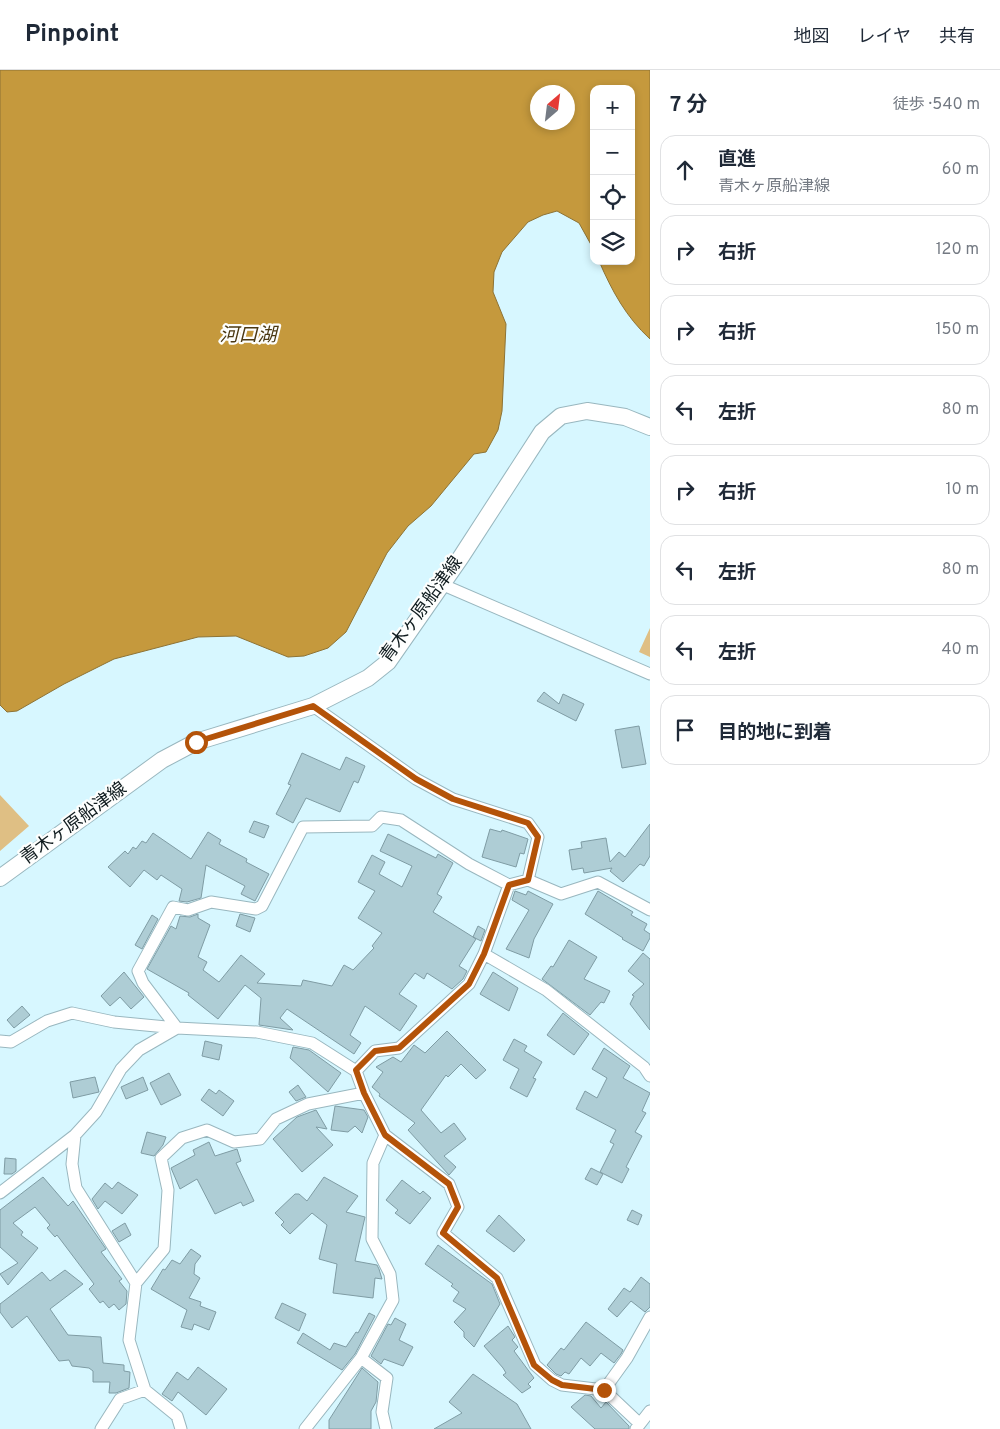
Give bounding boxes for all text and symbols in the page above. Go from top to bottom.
text: Pinpoint [25,20,119,50]
text: 地図 [794,26,830,49]
text: レイヤ [858,26,911,49]
text: 共有 [939,26,975,49]
north arrow [530,85,575,130]
map controls [590,85,635,265]
button: + [590,85,635,130]
text: 7 分 [670,92,708,119]
text: 徒歩 · 540 m [893,95,980,115]
button: − [590,130,635,175]
text: 直進 [718,148,756,172]
icon: ahead [671,156,699,184]
text: 60 m [942,160,979,180]
button: locate [590,175,635,220]
text: 青木ヶ原船津線 [718,177,830,197]
button: layers [590,220,635,265]
icon: right [671,236,699,264]
text: 120 m [936,240,979,260]
text: 右折 [718,241,756,265]
icon: right [671,316,699,344]
text: 150 m [936,320,979,340]
text: 右折 [718,321,756,345]
water label: 河口湖 [219,324,279,348]
icon: left [671,396,699,424]
text: 80 m [942,400,979,420]
text: 左折 [718,401,756,425]
icon: right [671,476,699,504]
text: 10 m [945,480,979,500]
text: 右折 [718,481,756,505]
street label: 青木ヶ原船津線 [376,552,468,668]
icon: left [671,556,699,584]
text: 80 m [942,560,979,580]
text: 左折 [718,561,756,585]
icon: left [671,636,699,664]
text: 40 m [941,640,979,660]
text: 左折 [718,641,756,665]
icon: arrive [671,716,699,744]
text: 目的地に到着 [718,721,832,745]
route start [185,731,208,754]
street label: 青木ヶ原船津線 [16,778,132,870]
route end [593,1379,616,1402]

